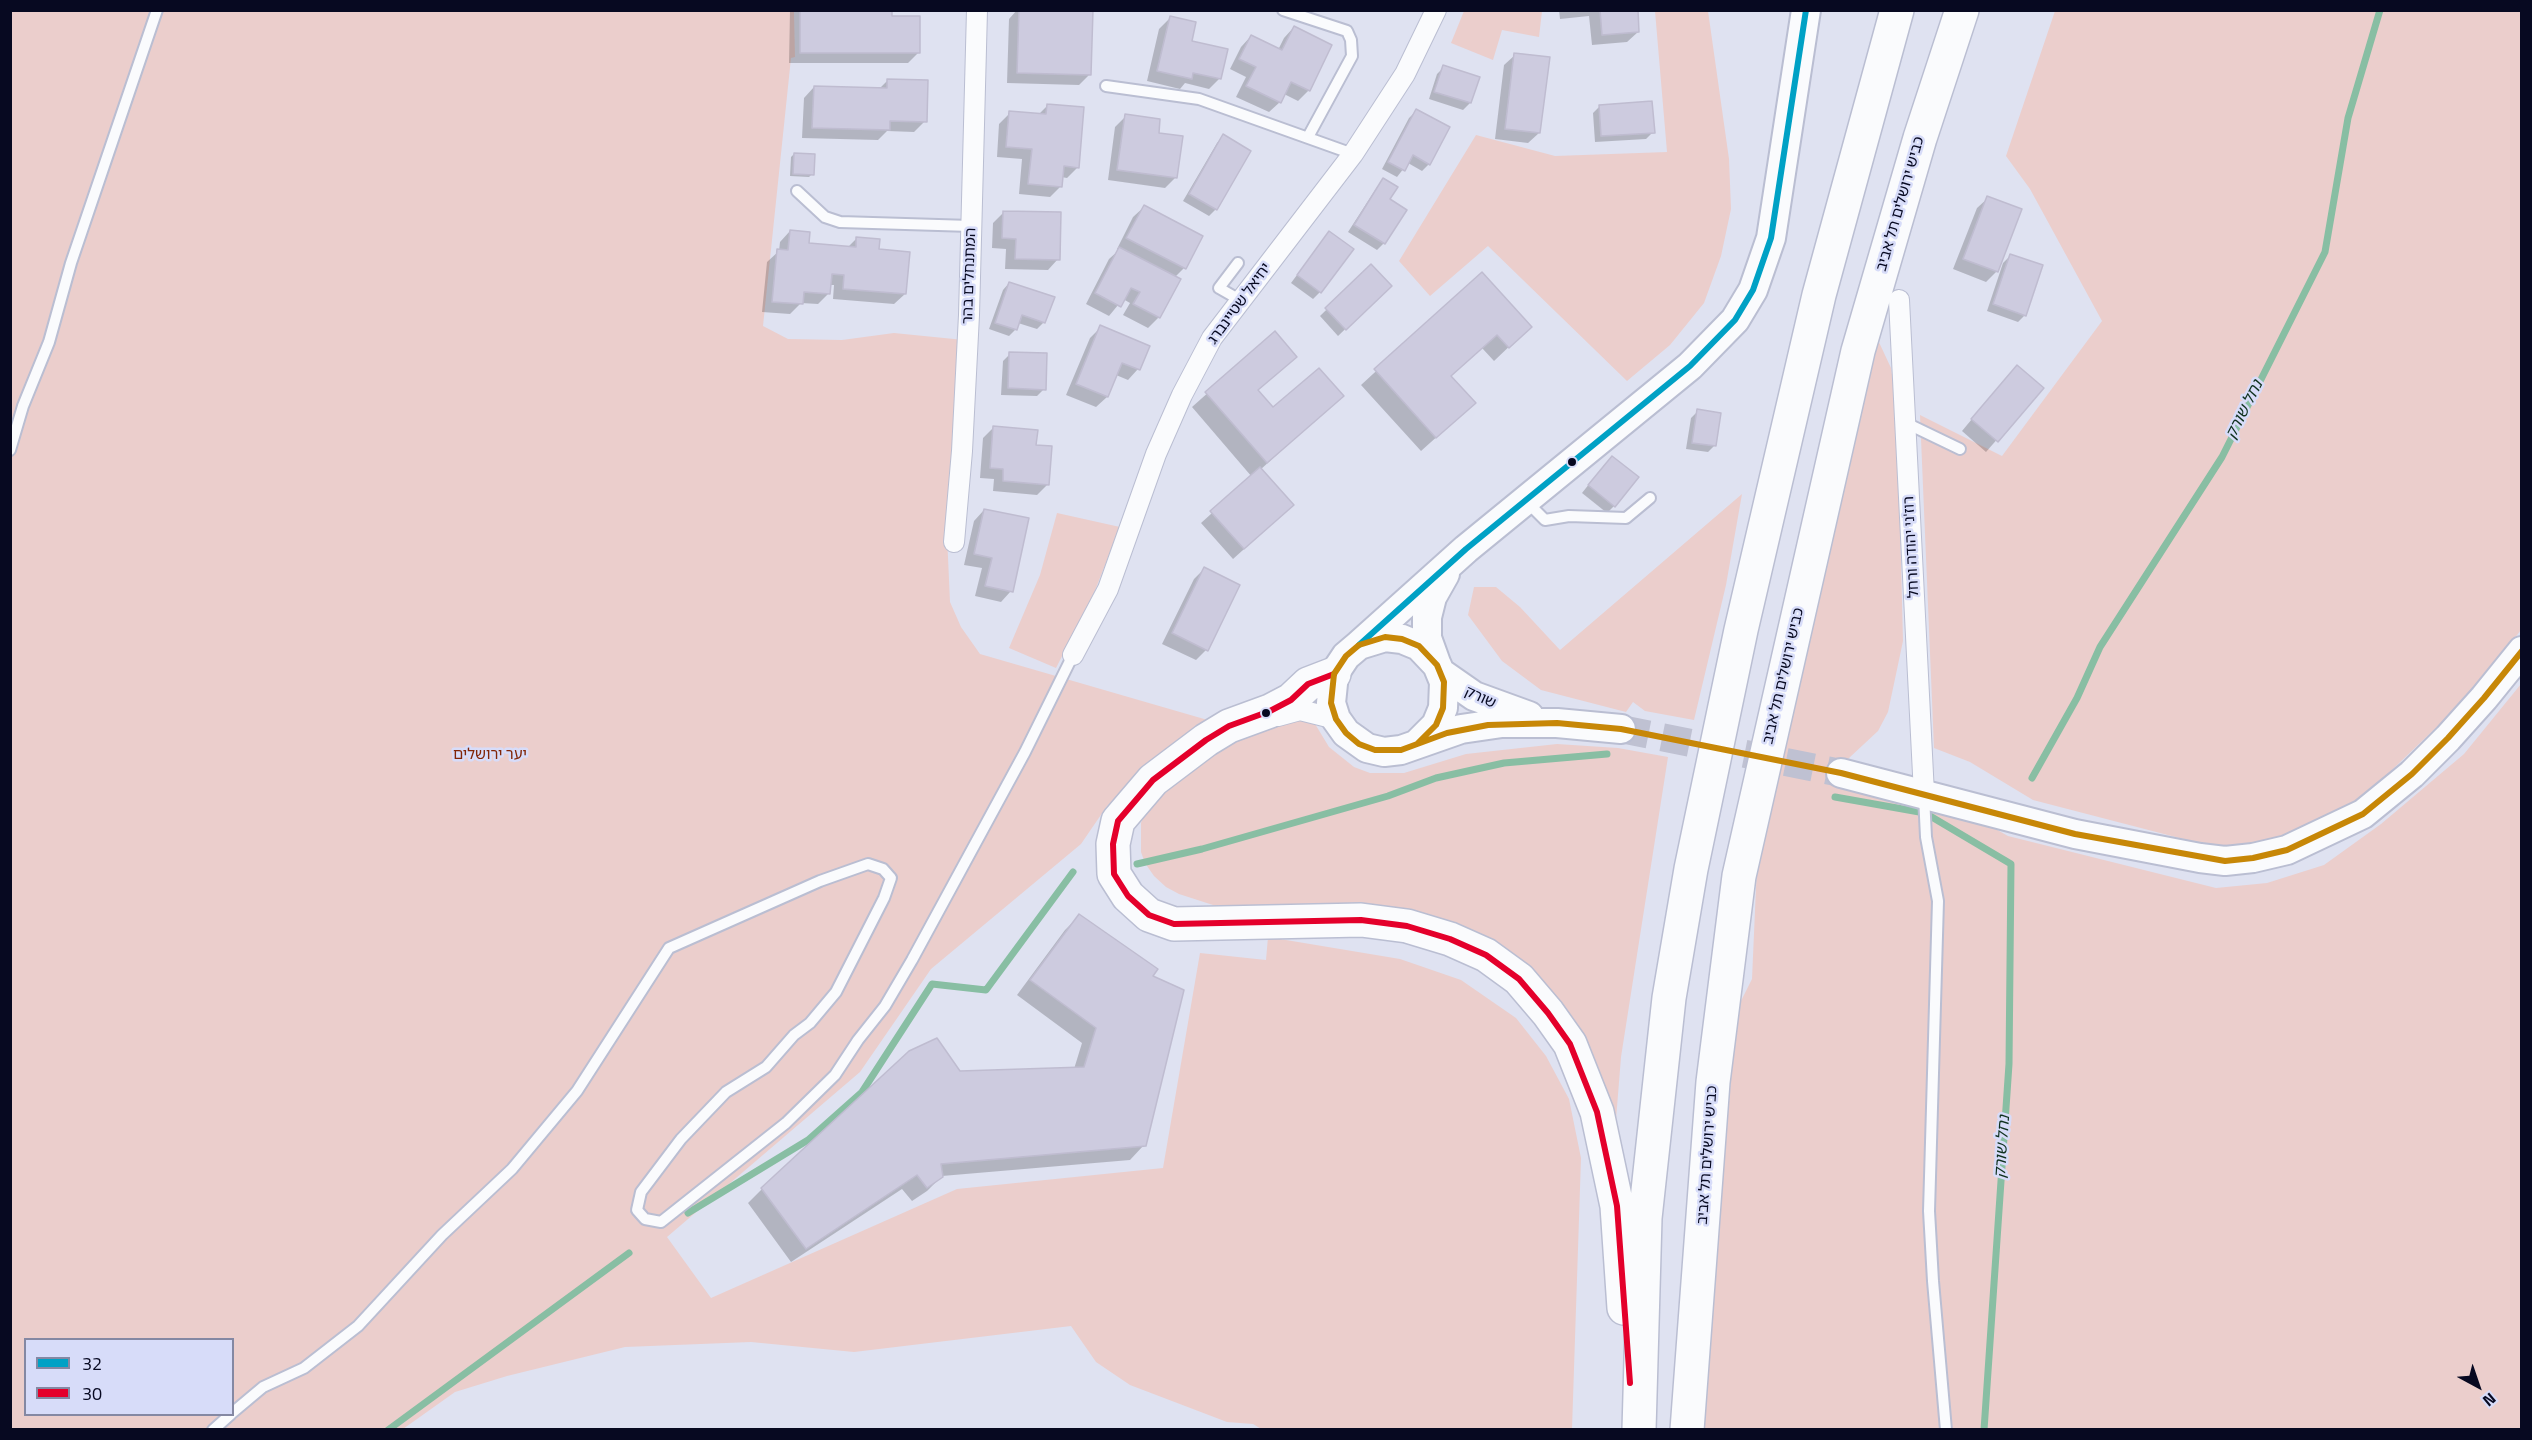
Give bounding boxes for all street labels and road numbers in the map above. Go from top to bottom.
street label: כביש ירושלים תל אביב [1873,135,1929,273]
street label: המתנחלים בהר [959,228,981,324]
street label: יחיאל שטיינברג [1205,260,1275,348]
street label: רוז'ני יהודה ורחל [1900,496,1924,598]
street label: כביש ירושלים תל אביב [1760,606,1808,746]
street label: שורק [1461,683,1499,713]
street label: כביש ירושלים תל אביב [1694,1085,1722,1225]

